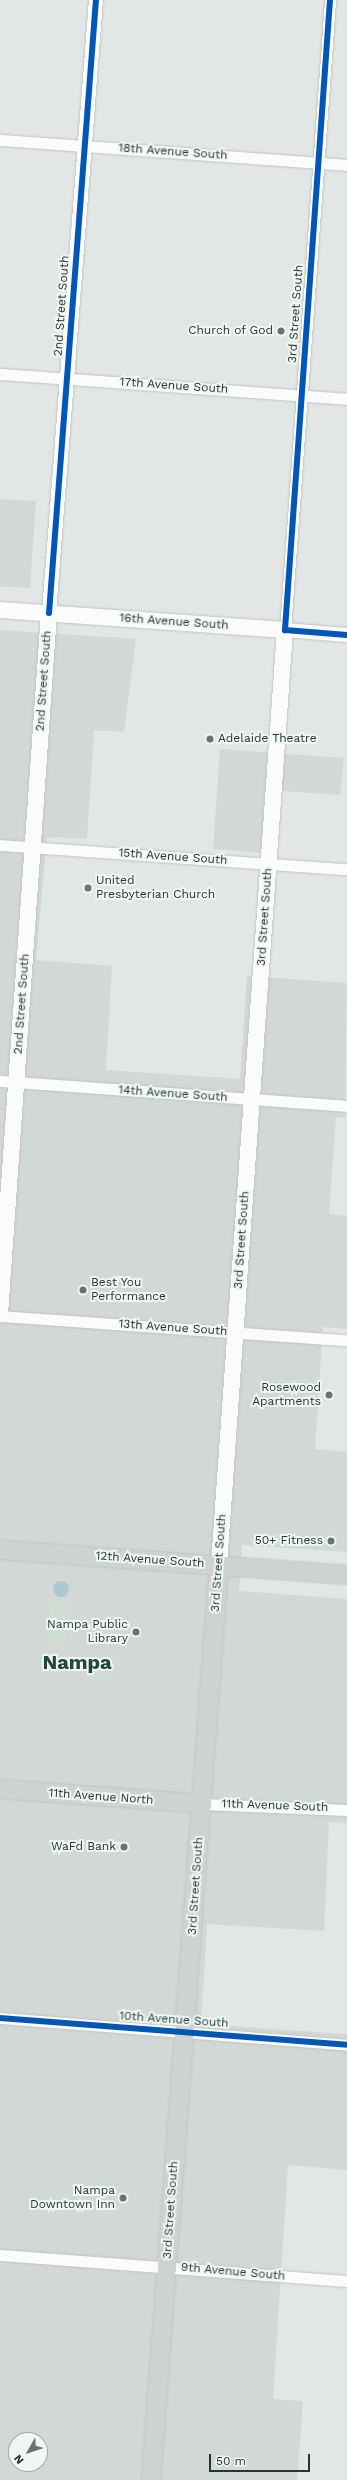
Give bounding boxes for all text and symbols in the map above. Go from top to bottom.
street label: 18th Avenue South [118,141,228,163]
street label: 2nd Street South [51,255,73,357]
street label: 3rd Street South [285,264,307,364]
place label: Church of God [188,324,273,338]
marker: Church of God [276,326,286,336]
street label: 17th Avenue South [119,375,229,397]
street label: 16th Avenue South [119,611,229,633]
street label: 2nd Street South [33,630,55,732]
place label: Adelaide Theatre [218,732,317,746]
marker: Adelaide Theatre [205,734,215,744]
street label: 15th Avenue South [118,846,228,868]
street label: 3rd Street South [254,867,276,967]
place label: United Presbyterian Church [96,874,215,902]
marker: United Presbyterian Church [83,883,93,893]
street label: 2nd Street South [11,953,33,1055]
street label: 14th Avenue South [118,1083,228,1105]
street label: 3rd Street South [231,1190,253,1290]
place label: Best You Performance [91,1276,166,1304]
marker: Best You Performance [78,1285,88,1295]
street label: 13th Avenue South [118,1317,228,1339]
place label: Rosewood Apartments [252,1381,321,1409]
marker: Rosewood Apartments [324,1390,334,1400]
street label: 3rd Street South [208,1513,230,1613]
place label: 50+ Fitness [255,1534,323,1548]
marker: 50+ Fitness [326,1536,336,1546]
street label: 12th Avenue South [95,1549,205,1571]
place label: Nampa Public Library [47,1618,128,1646]
marker: Nampa Public Library [131,1627,141,1637]
district label: Nampa [42,1650,112,1674]
street label: 11th Avenue North [48,1786,154,1808]
street label: 11th Avenue South [221,1797,329,1815]
street label: 3rd Street South [185,1836,207,1936]
place label: WaFd Bank [51,1840,116,1854]
marker: WaFd Bank [119,1842,129,1852]
street label: 10th Avenue South [119,2009,229,2031]
street label: 3rd Street South [160,2160,182,2260]
place label: Nampa Downtown Inn [30,2184,115,2212]
marker: Nampa Downtown Inn [118,2193,128,2203]
street label: 9th Avenue South [180,2260,286,2284]
north arrow [8,2432,48,2472]
scale bar [211,2446,312,2472]
text: N [11,2452,27,2466]
text: 50 m [216,2454,246,2468]

